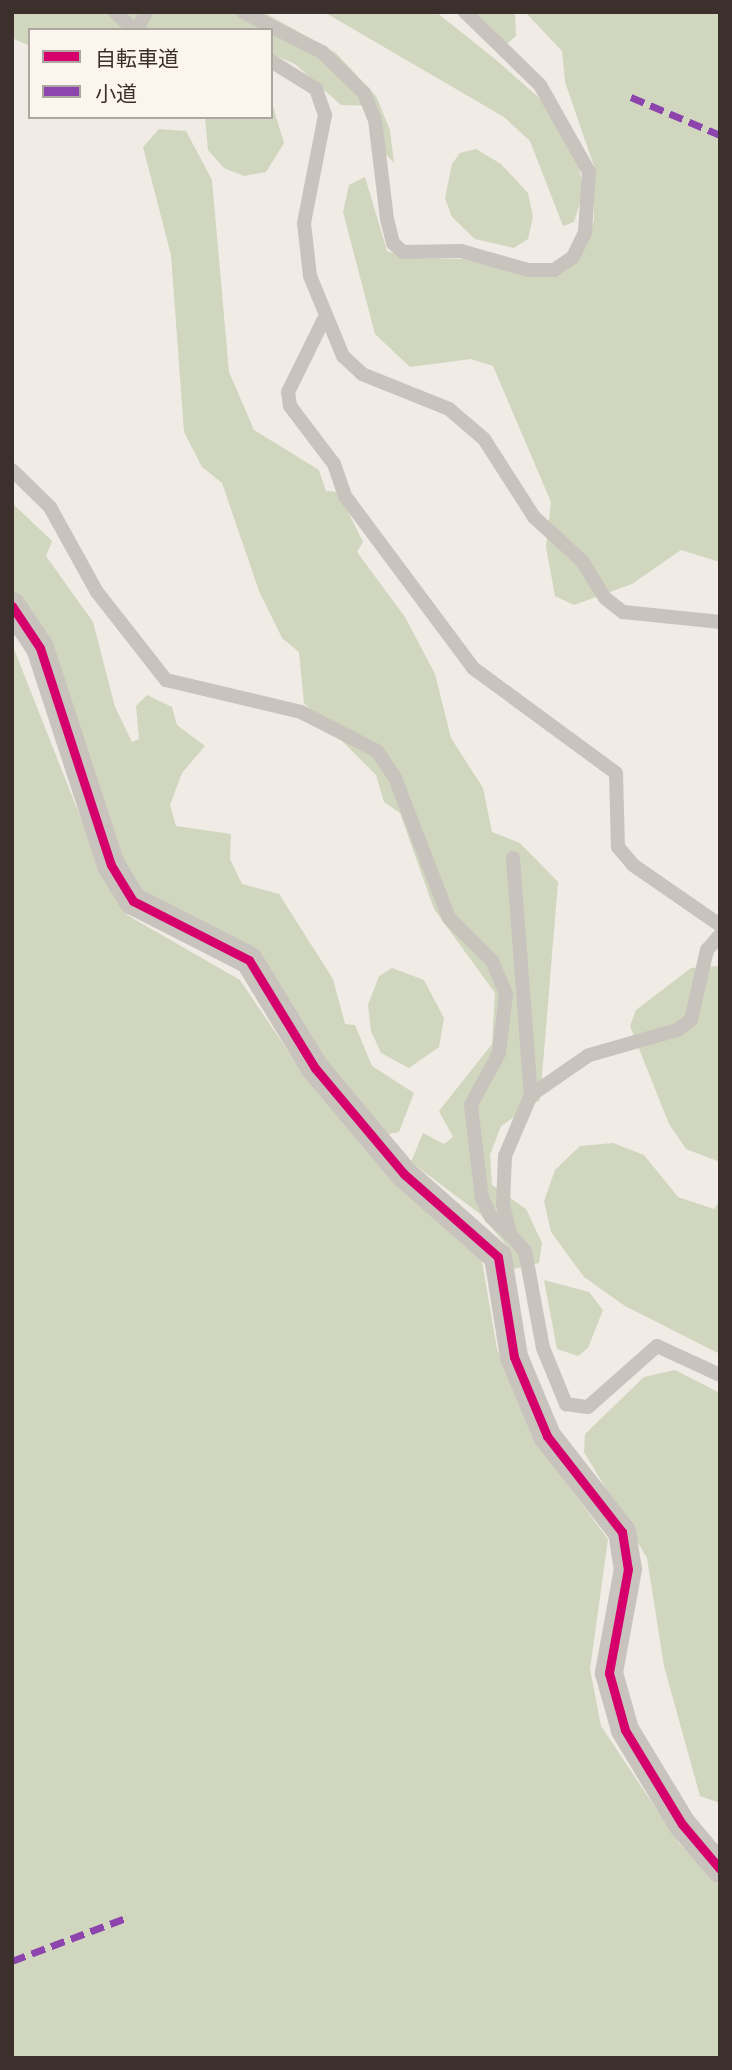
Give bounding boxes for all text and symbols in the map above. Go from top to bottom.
legend [28,28,273,119]
text: 自転車道 [95,46,179,72]
text: 小道 [95,81,137,107]

